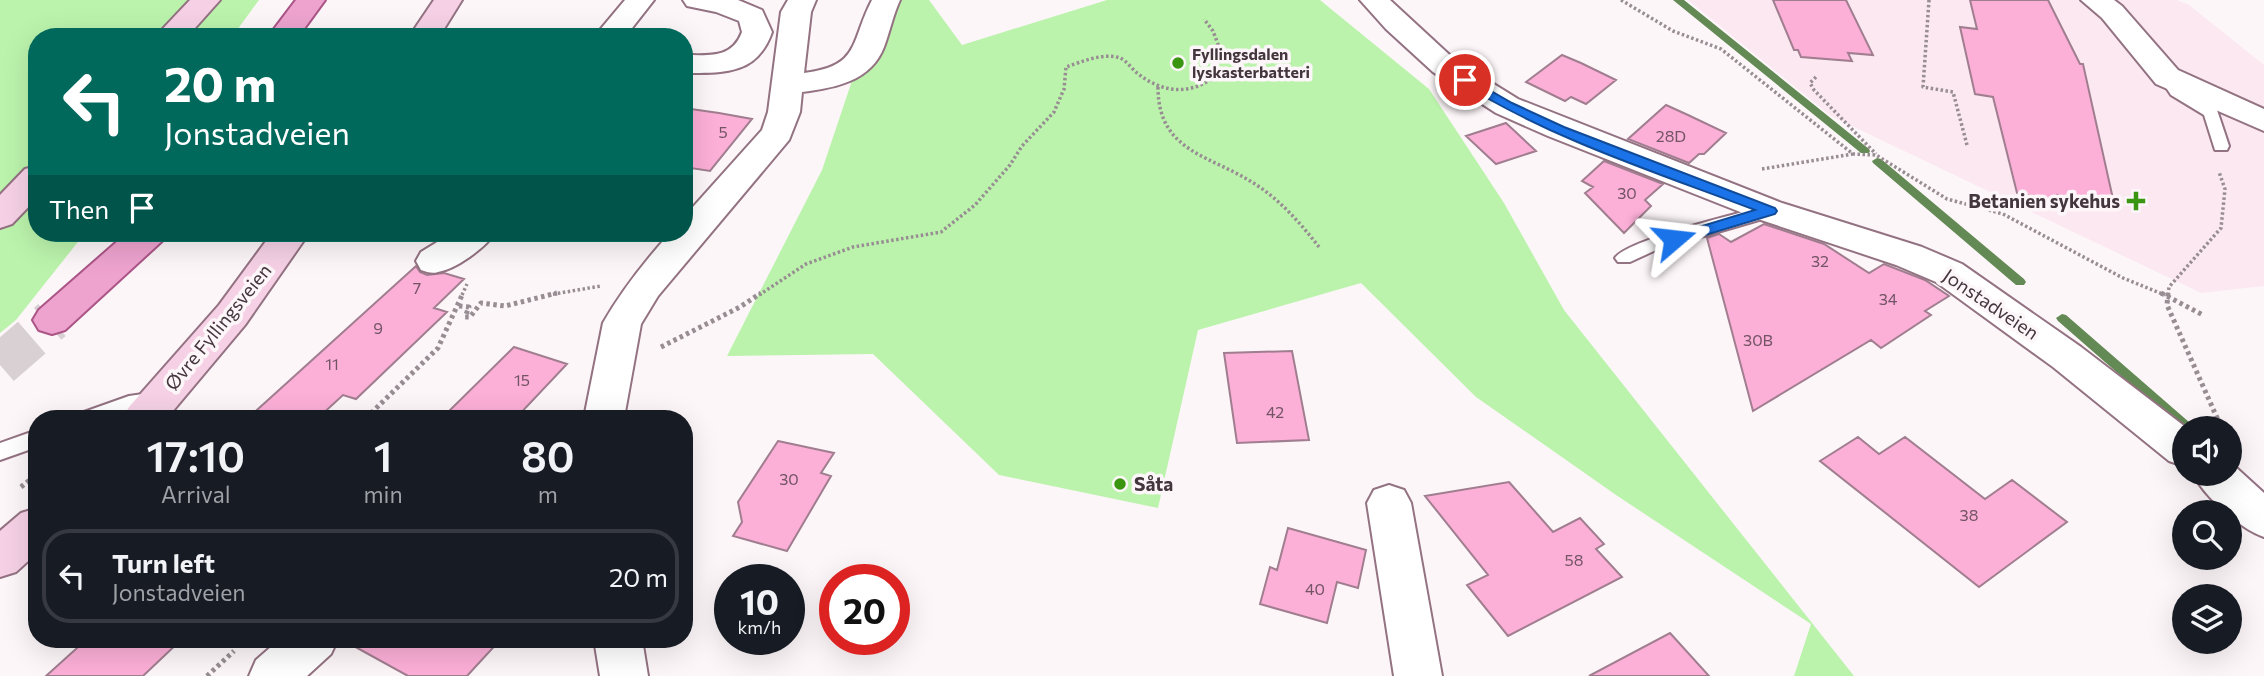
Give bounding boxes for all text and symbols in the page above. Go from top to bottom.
place label: Fyllingsdalen lyskasterbatteri [1192,44,1310,81]
pin [1435,50,1495,110]
text: 20 m [164,52,276,112]
marker: Fyllingsdalen lyskasterbatteri [1170,55,1186,71]
icon: left [49,56,140,147]
icon: arrive [1446,61,1484,99]
text: Jonstadveien [164,112,350,152]
house number: 5 [718,122,728,141]
house number: 28D [1656,126,1686,145]
house number: 30 [1617,183,1637,202]
icon: arrive [123,189,161,227]
place label: Betanien sykehus [1968,189,2120,212]
marker: Betanien sykehus [2126,191,2146,211]
text: Then [49,193,109,224]
position arrow [1637,202,1711,276]
house number: 32 [1811,251,1829,270]
street label: Øvre Fyllingsveien [160,259,276,395]
street label: Jonstadveien [1939,263,2043,344]
house number: 7 [413,278,421,297]
house number: 34 [1879,289,1898,308]
house number: 9 [373,318,383,337]
house number: 30B [1743,330,1773,349]
house number: 11 [325,354,339,373]
house number: 15 [514,370,530,389]
house number: 42 [1266,402,1284,421]
map controls [2172,416,2242,654]
button: sound [2172,416,2242,486]
text: 17:10 [146,429,245,481]
text: 1 [374,429,392,481]
text: 80 [521,429,575,481]
house number: 30 [779,469,799,488]
place label: Såta [1134,472,1173,495]
marker: Såta [1112,476,1128,492]
text: Arrival [161,480,231,508]
text: min [363,480,403,508]
text: m [538,480,558,508]
button: search [2172,500,2242,570]
house number: 38 [1960,505,1978,524]
text: Turn left [112,547,215,578]
house number: 58 [1565,550,1583,569]
icon: left [53,557,91,595]
text: 20 m [609,561,668,592]
speed limit sign: 20 [819,564,910,655]
text: Jonstadveien [112,578,246,606]
text: 10 [740,579,779,622]
house number: 40 [1305,579,1325,598]
button: layers [2172,584,2242,654]
text: km/h [738,616,781,638]

